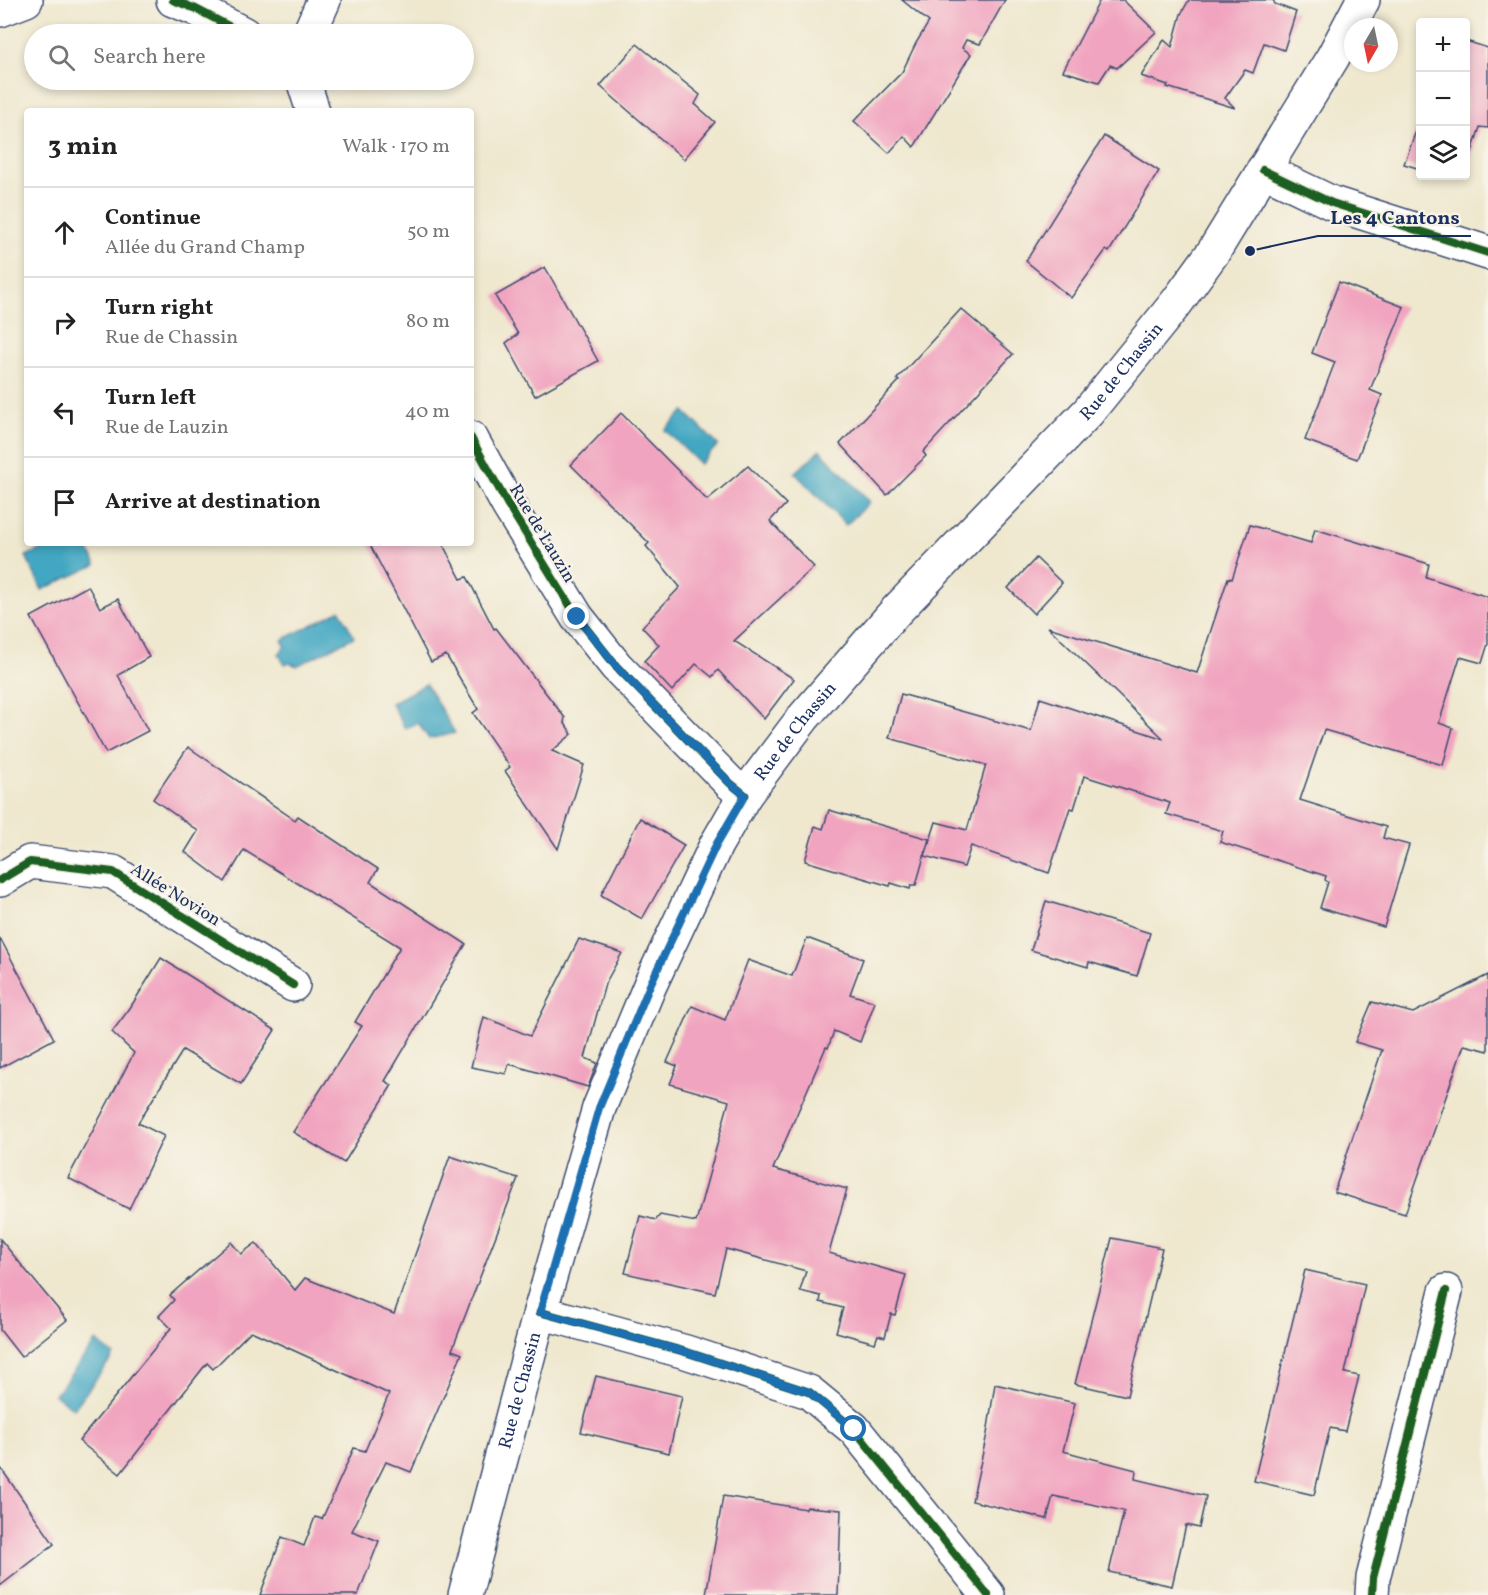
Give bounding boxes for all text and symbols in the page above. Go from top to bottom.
north arrow [1344,18,1398,72]
map controls [1416,18,1470,180]
button: + [1416,18,1470,72]
search box [24,24,474,90]
icon: search [45,41,78,74]
text: Search here [93,42,206,73]
button: − [1416,72,1470,126]
button: layers [1416,126,1470,180]
text: 3 min [48,129,118,165]
text: Walk · 170 m [342,133,450,161]
callout: Les 4 Cantons [1318,198,1471,236]
text: Continue [105,203,201,234]
text: Les 4 Cantons [1330,205,1460,233]
icon: ahead [48,216,81,249]
text: 50 m [407,218,450,246]
text: Allée du Grand Champ [105,234,305,262]
text: Turn right [105,293,213,324]
icon: right [48,306,81,339]
text: 80 m [406,308,450,336]
street label: Rue de Chassin [1075,317,1170,427]
text: Rue de Chassin [105,324,238,352]
text: Turn left [105,383,196,414]
icon: left [48,396,81,429]
text: 40 m [405,398,450,426]
text: Rue de Lauzin [105,414,229,442]
street label: Rue de Lauzin [502,480,581,588]
icon: arrive [48,486,81,519]
text: Arrive at destination [105,487,321,518]
route end [563,603,589,629]
street label: Rue de Chassin [749,677,843,787]
street label: Allée Novion [125,858,225,933]
street label: Rue de Chassin [493,1329,548,1452]
route start [840,1415,866,1441]

